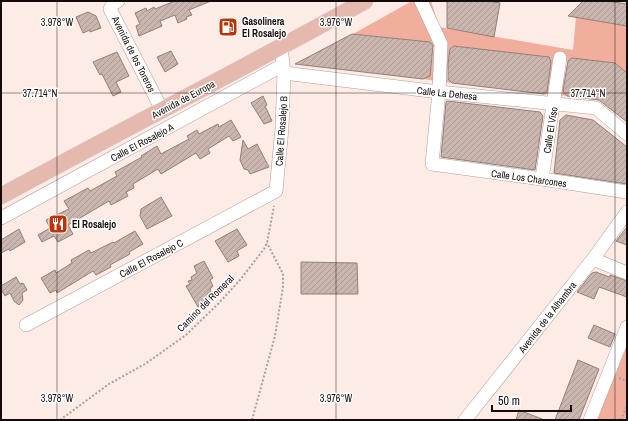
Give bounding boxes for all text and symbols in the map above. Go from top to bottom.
street label: Avenida de los Toreros [108,13,158,94]
place label: Gasolinera El Rosalejo [242,15,286,40]
text: 3.978°W [41,16,73,29]
fuel station icon: Gasolinera El Rosalejo [217,16,239,38]
text: 3.976°W [320,16,352,29]
street label: Avenida de Europa [148,77,218,122]
street label: Calle La Dehesa [416,84,478,103]
text: 37.714°N [23,87,58,100]
text: 37.714°N [571,87,606,100]
street label: Calle El Rosalejo B [273,95,290,166]
street label: Calle El Viso [540,106,561,154]
street label: Calle El Rosalejo A [108,120,177,165]
street label: Calle Los Charcones [490,167,568,190]
restaurant icon: El Rosalejo [47,213,69,235]
place label: El Rosalejo [72,218,116,231]
street label: Calle El Rosalejo C [117,236,186,281]
street label: Camino del Romeral [174,272,237,335]
street label: Avenida de la Alhambra [515,279,580,356]
scale bar [492,387,571,413]
text: 3.978°W [41,392,73,405]
text: 3.976°W [320,392,352,405]
text: 50 m [498,393,520,409]

